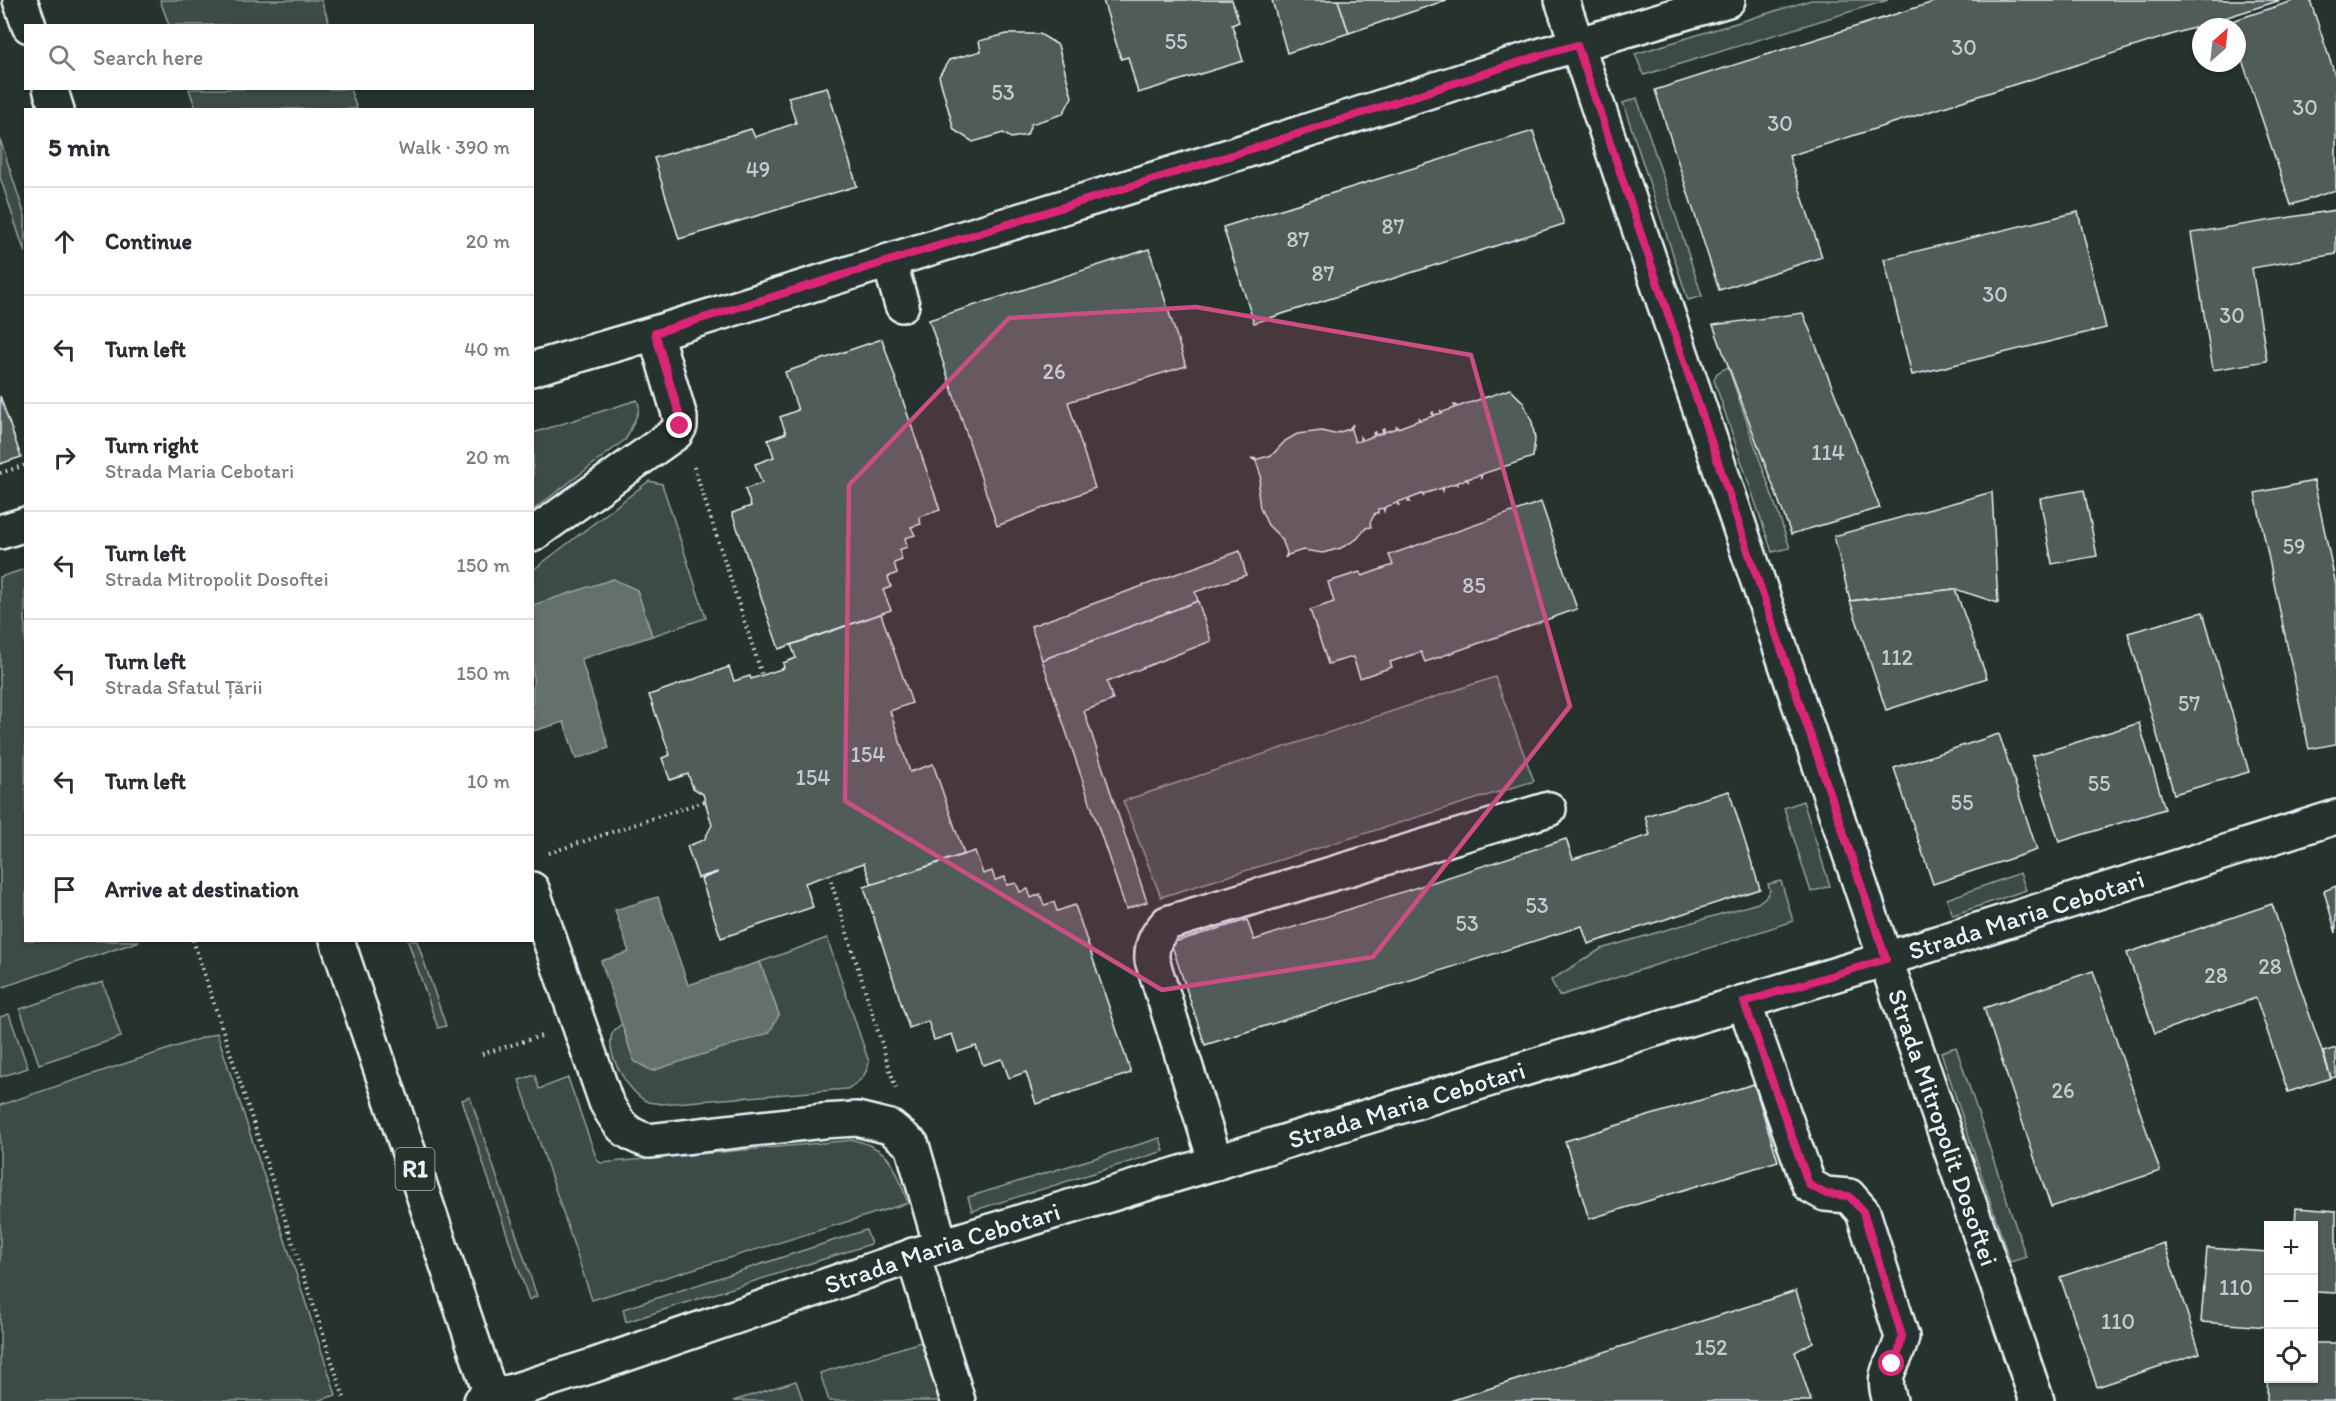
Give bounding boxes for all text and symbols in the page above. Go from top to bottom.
north arrow [2192,18,2246,72]
search box [24,24,534,90]
house number: 55 [1164,28,1188,55]
house number: 30 [1951,34,1977,61]
icon: search [45,41,78,74]
text: Search here [93,44,203,71]
house number: 53 [991,79,1015,106]
house number: 30 [2292,94,2318,121]
house number: 30 [1767,110,1793,137]
text: 5 min [48,131,110,163]
text: Walk · 390 m [399,135,510,159]
house number: 49 [746,156,770,183]
house number: 87 [1382,213,1405,240]
icon: ahead [48,225,81,258]
house number: 87 [1287,226,1310,253]
text: Continue [105,228,192,255]
text: 20 m [466,229,510,253]
house number: 87 [1312,260,1335,287]
house number: 30 [1982,281,2008,308]
house number: 30 [2219,302,2245,329]
icon: left [48,333,81,366]
text: Turn left [105,336,186,363]
text: 40 m [464,337,510,361]
house number: 26 [1042,358,1066,385]
route end [666,412,692,438]
text: Turn right [105,432,199,459]
house number: 114 [1811,439,1845,466]
icon: right [48,441,81,474]
text: 20 m [466,445,510,469]
text: Strada Maria Cebotari [105,459,294,483]
house number: 59 [2282,533,2306,560]
text: Turn left [105,540,186,567]
icon: left [48,549,81,582]
text: 150 m [457,553,510,577]
text: Strada Mitropolit Dosoftei [105,567,329,591]
house number: 85 [1462,572,1486,599]
house number: 112 [1881,644,1913,671]
text: Turn left [105,648,186,675]
icon: left [48,657,81,690]
text: 150 m [457,661,510,685]
text: Strada Sfatul Țării [105,675,262,699]
house number: 57 [2178,690,2200,717]
house number: 154 [851,741,885,768]
house number: 154 [796,764,830,791]
icon: left [48,765,81,798]
text: Turn left [105,768,186,795]
text: 10 m [467,769,510,793]
house number: 55 [2087,770,2111,797]
house number: 55 [1950,789,1974,816]
street label: Strada Maria Cebotari [1904,863,2148,967]
icon: arrive [48,873,81,906]
text: Arrive at destination [105,876,299,903]
house number: 53 [1525,892,1549,919]
house number: 53 [1455,910,1479,937]
house number: 28 [2258,953,2282,980]
house number: 28 [2204,962,2228,989]
street label: Strada Mitropolit Dosoftei [1881,985,2005,1270]
street label: Strada Maria Cebotari [1284,1054,1529,1156]
house number: 26 [2051,1077,2075,1104]
road number: R1 [396,1148,434,1190]
street label: Strada Maria Cebotari [820,1195,1064,1301]
map controls [2264,1221,2318,1383]
button: + [2264,1221,2318,1275]
house number: 110 [2219,1274,2253,1301]
button: − [2264,1275,2318,1329]
house number: 110 [2101,1308,2135,1335]
button: locate [2264,1329,2318,1383]
house number: 152 [1694,1334,1728,1361]
route start [1878,1350,1904,1376]

